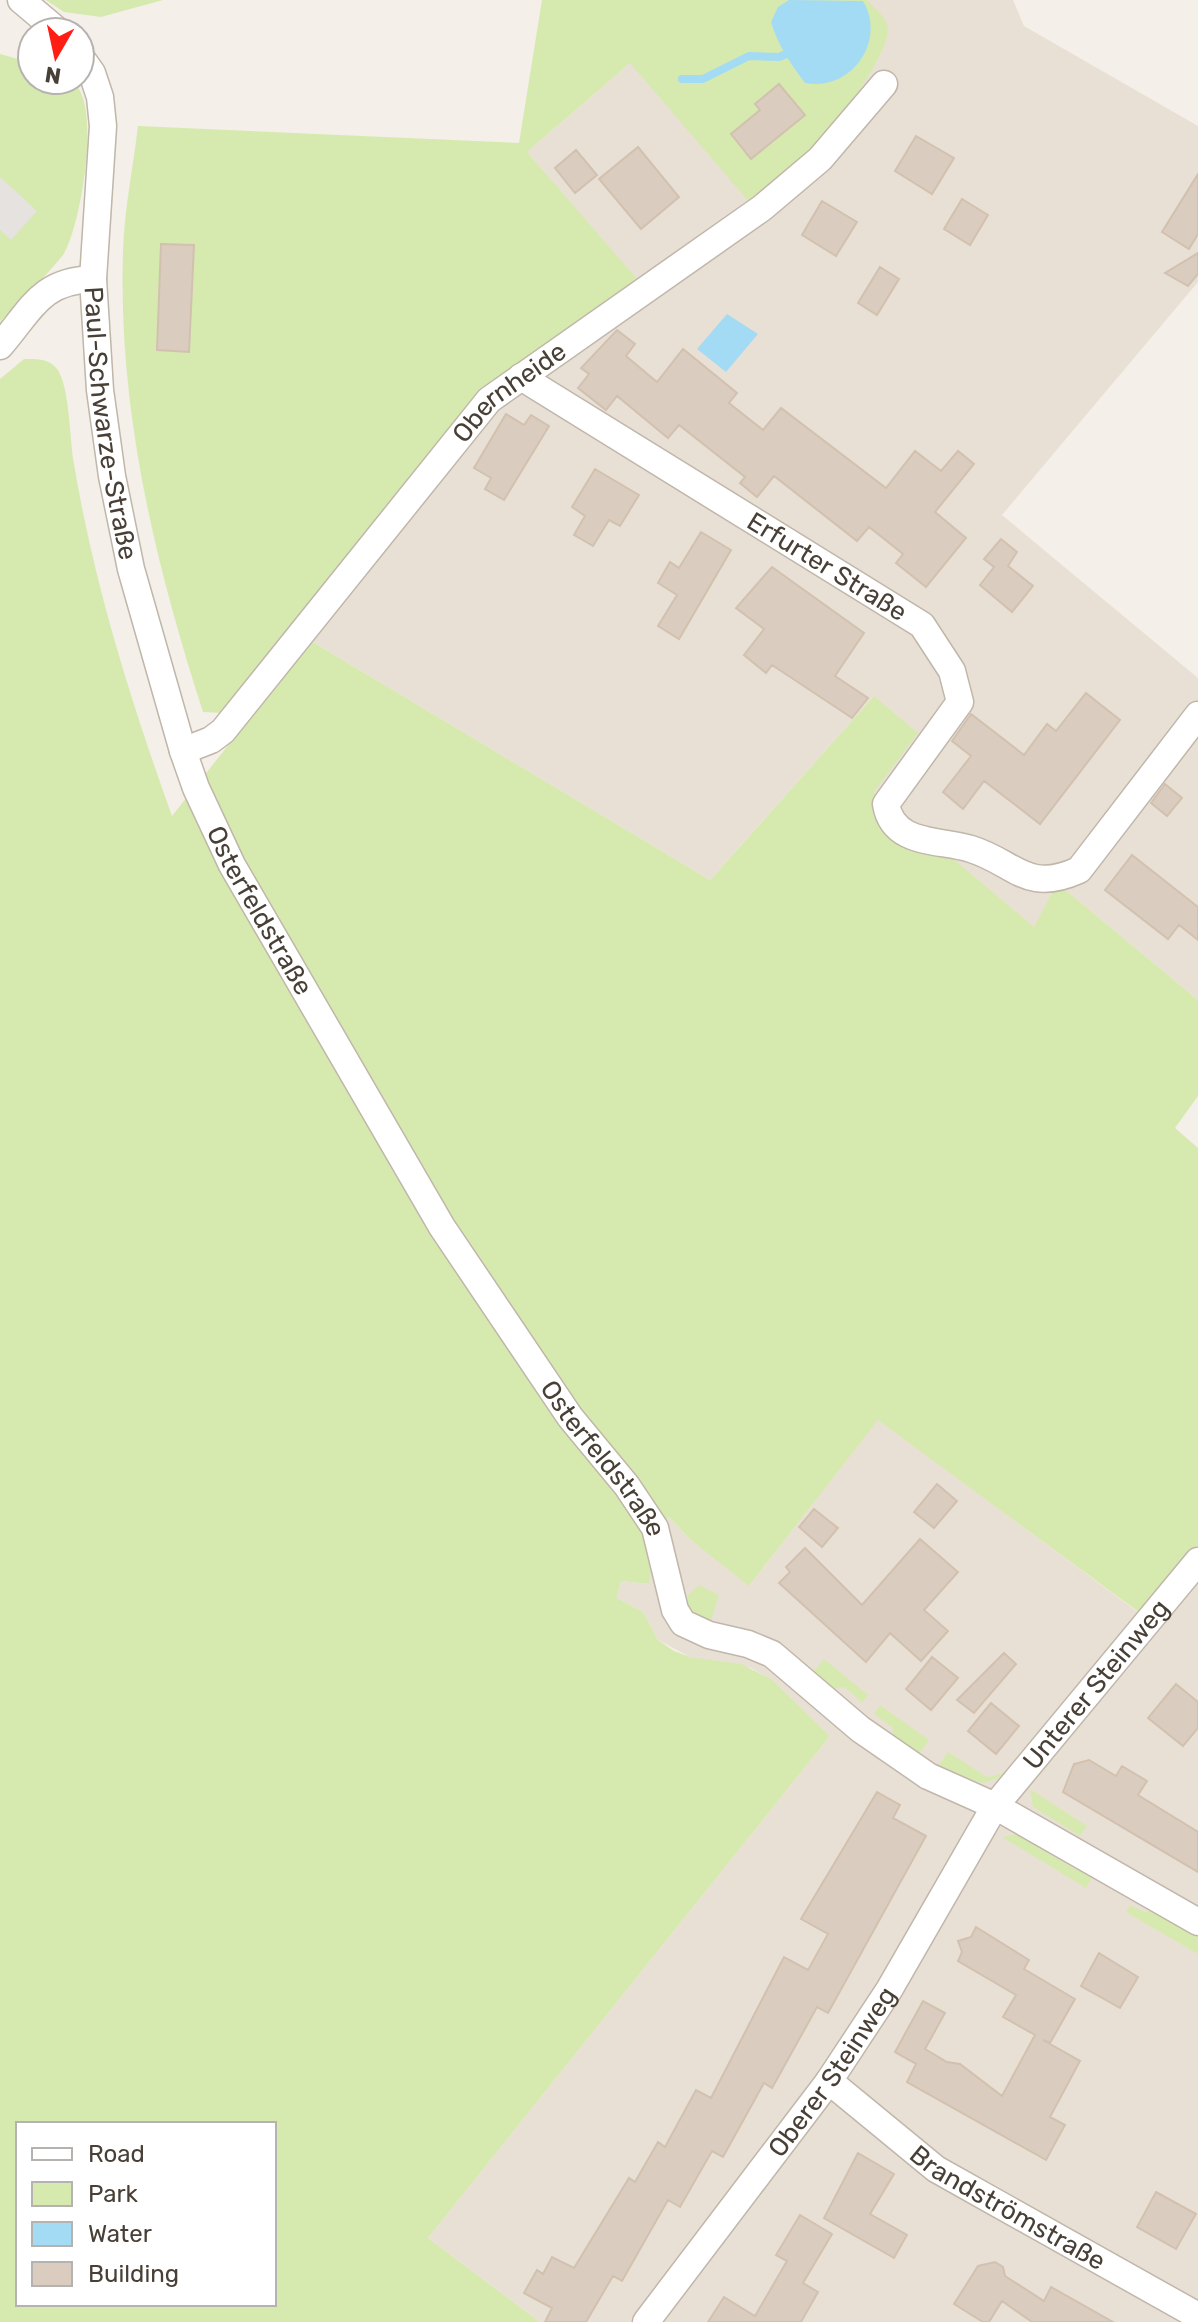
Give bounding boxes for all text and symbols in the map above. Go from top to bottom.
north arrow [16,16,96,96]
text: N [43,61,63,90]
street label: Paul-Schwarze-Straße [78,285,144,563]
street label: Obernheide [446,336,572,449]
street label: Erfurter Straße [741,506,912,628]
street label: Osterfeldstraße [200,821,319,1001]
street label: Osterfeldstraße [534,1374,671,1539]
street label: Unterer Steinweg [1017,1593,1176,1776]
street label: Oberer Steinweg [762,1981,903,2163]
legend [16,2122,276,2306]
street label: Brandströmstraße [903,2139,1111,2277]
text: Road [88,2140,145,2168]
text: Park [88,2180,139,2208]
text: Water [88,2220,152,2248]
text: Building [88,2260,179,2288]

